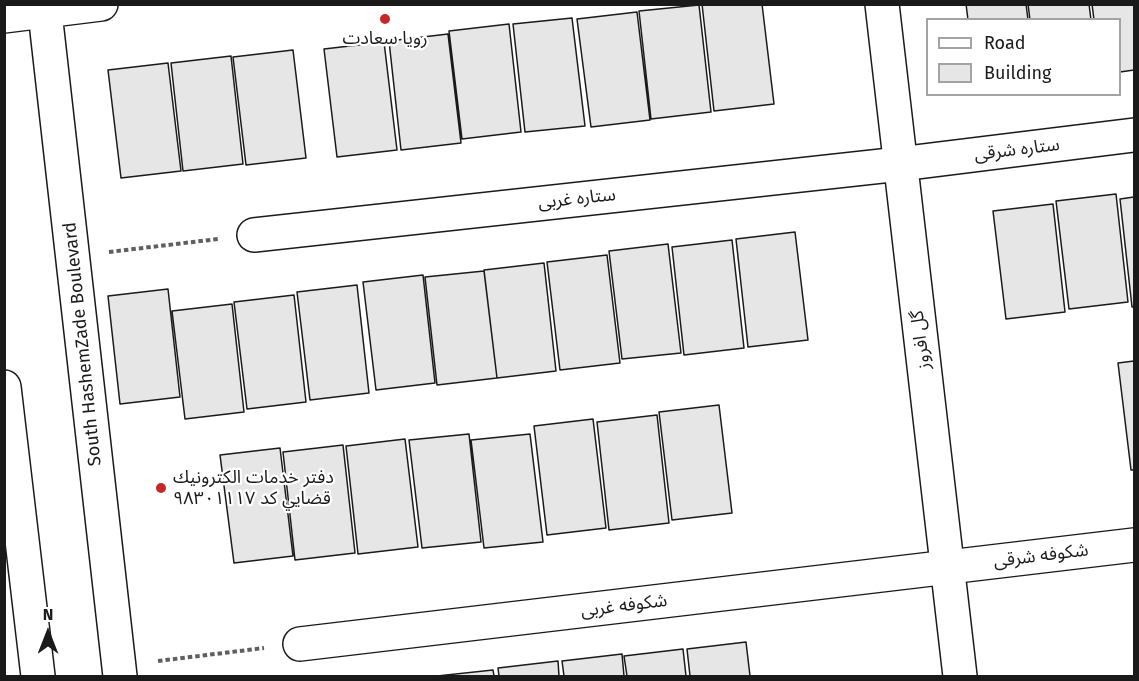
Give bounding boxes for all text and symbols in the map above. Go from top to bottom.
marker: رویا سعادت [378,12,392,26]
legend [926,18,1121,96]
place label: رویا سعادت [342,28,428,50]
text: Road [984,32,1026,54]
text: Building [984,62,1051,84]
street label: ستاره شرقی [973,134,1061,166]
street label: ستاره غربی [537,184,617,214]
street label: South HashemZade Boulevard [59,221,107,467]
street label: گل افروز [907,309,935,371]
place label: دفتر خدمات الكترونيك قضايي كد ٩٨٣٠١١١٧ [173,467,334,510]
marker: دفتر خدمات الكترونيك قضايي كد ٩٨٣٠١١١٧ [154,481,168,495]
street label: شکوفه شرقی [992,539,1090,573]
street label: شکوفه غربی [579,590,669,622]
north arrow [18,603,78,663]
text: N [43,605,53,624]

